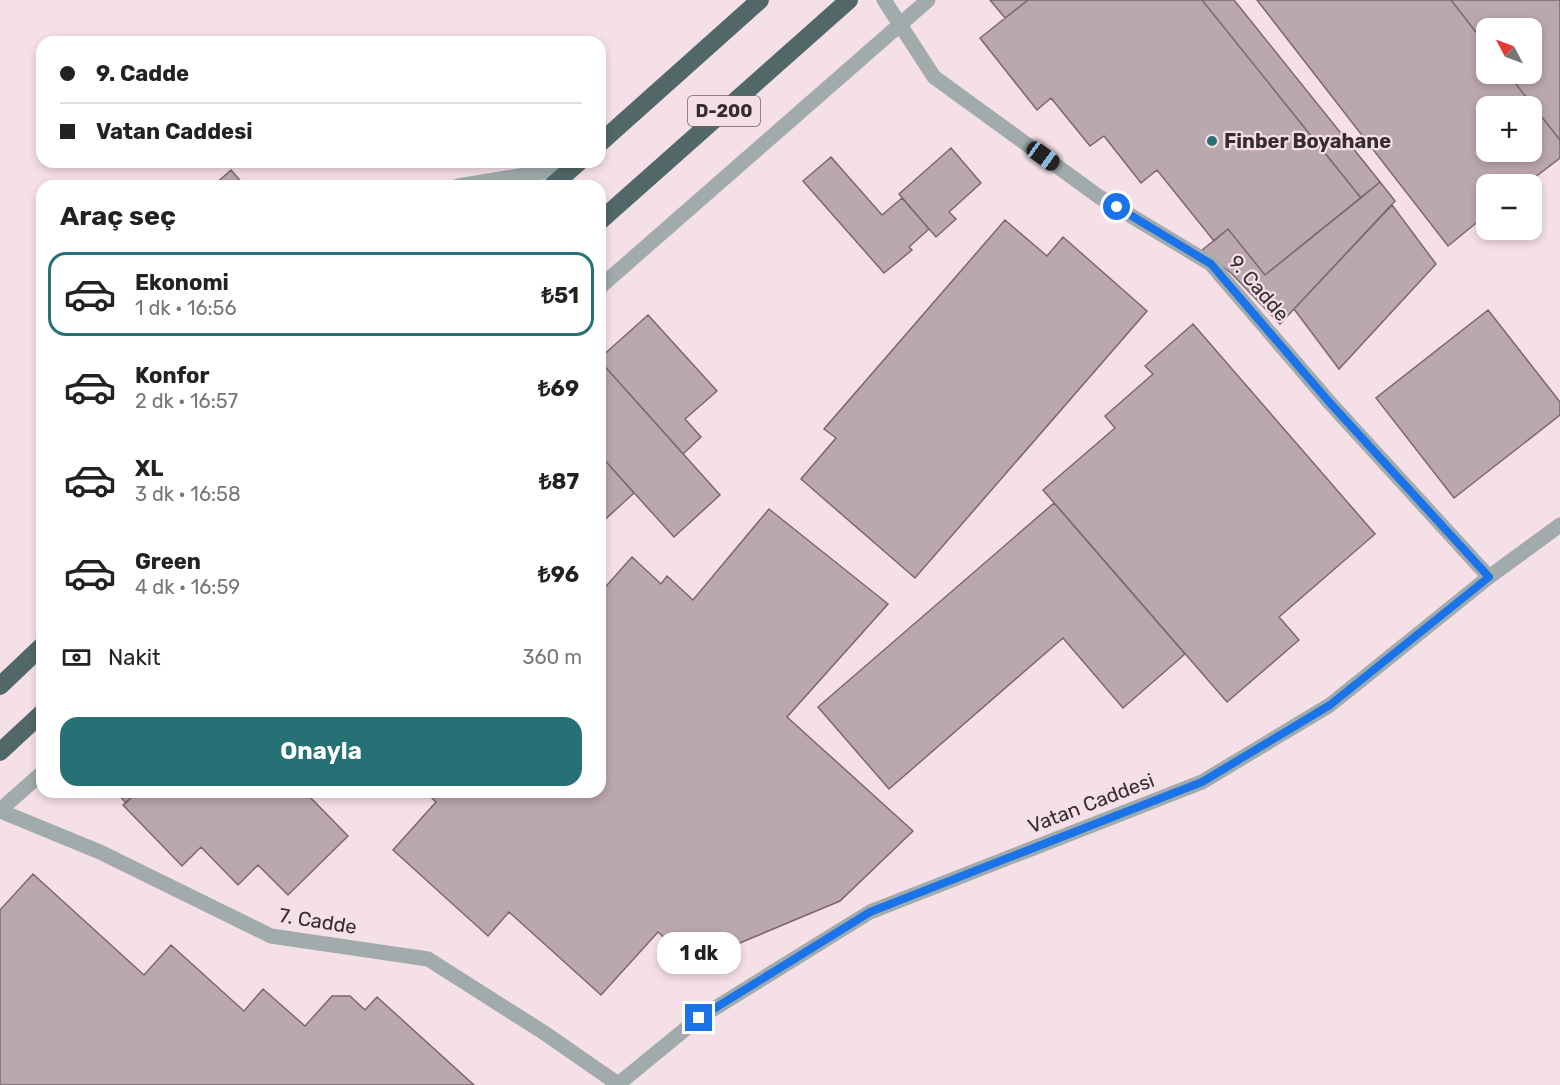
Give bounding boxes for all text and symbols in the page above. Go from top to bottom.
north arrow [1476,18,1542,84]
map controls [1476,18,1542,240]
text: 9. Cadde [96,60,189,87]
road number: D-200 [688,96,760,126]
button: + [1476,96,1542,162]
text: Vatan Caddesi [96,118,253,145]
place label: Finber Boyahane [1224,129,1391,153]
marker: Finber Boyahane [1205,134,1219,148]
car [1023,138,1063,174]
button: − [1476,174,1542,240]
route start [1103,193,1130,220]
text: Araç seç [60,200,176,232]
street label: 9. Cadde [1224,250,1294,326]
icon: car [63,267,117,321]
text: Ekonomi [135,269,229,296]
text: ₺51 [541,282,579,309]
text: 1 dk · 16:56 [135,296,237,320]
icon: car [63,360,117,414]
text: Konfor [135,362,209,389]
text: ₺69 [538,375,579,402]
text: 2 dk · 16:57 [135,389,238,413]
icon: car [63,453,117,507]
text: XL [135,455,163,482]
text: ₺87 [539,468,579,495]
text: 3 dk · 16:58 [135,482,241,506]
icon: car [63,546,117,600]
text: Green [135,548,201,575]
text: ₺96 [538,561,579,588]
text: 4 dk · 16:59 [135,575,240,599]
icon: cash [60,641,93,674]
text: Nakit [108,644,161,671]
text: 360 m [523,645,582,669]
button: Onayla [60,717,582,786]
street label: Vatan Caddesi [1025,768,1157,838]
street label: 7. Cadde [277,903,359,939]
callout: 1 dk [657,931,741,973]
text: 1 dk [680,941,718,965]
route end [685,1004,712,1031]

